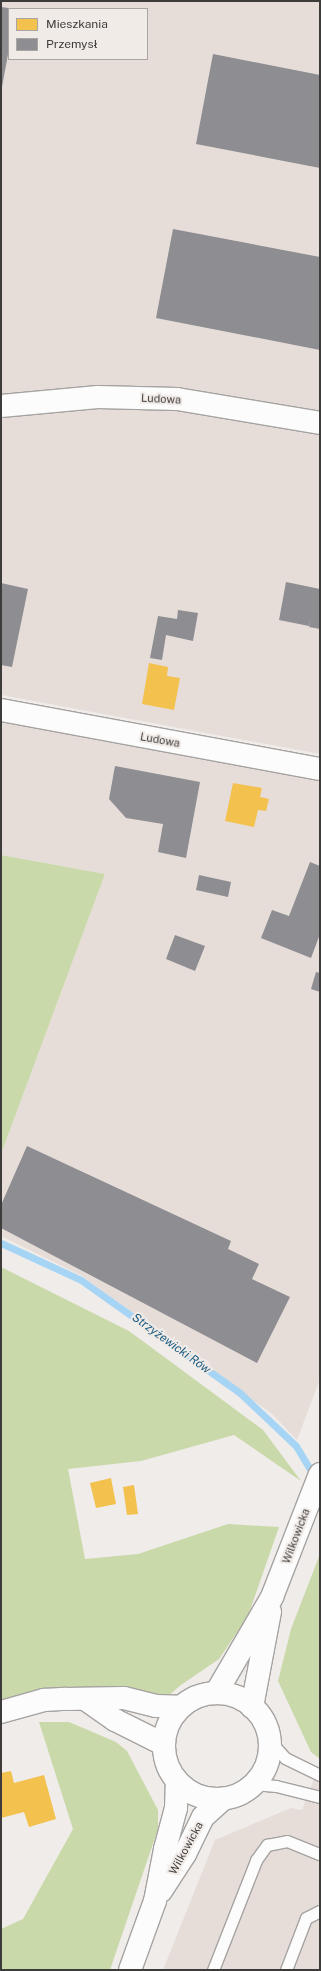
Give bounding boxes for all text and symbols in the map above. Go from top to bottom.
legend [8,8,148,60]
text: Mieszkania [46,17,108,31]
text: Przemysł [46,37,98,51]
street label: Ludowa [141,391,181,407]
street label: Ludowa [139,730,181,750]
water label: Strzyżewicki Rów [129,1311,213,1377]
street label: Wilkowicka [279,1507,313,1565]
street label: Wilkowicka [166,1819,206,1877]

